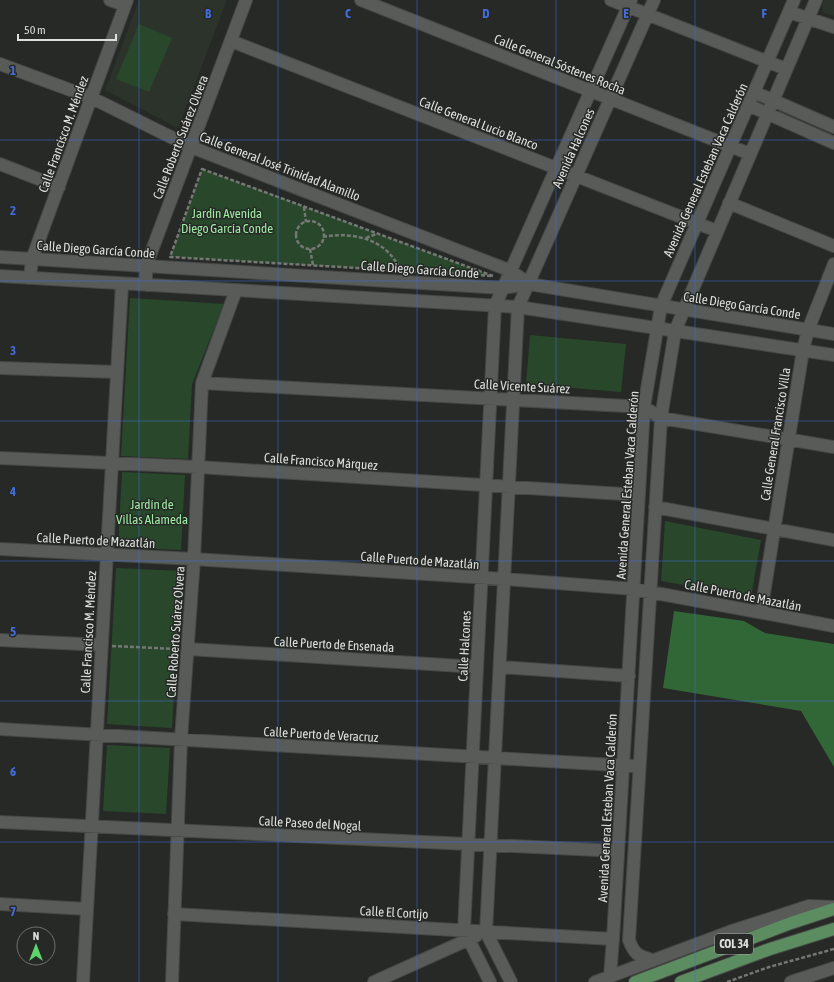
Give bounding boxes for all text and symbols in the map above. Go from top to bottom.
text: B [205,6,212,21]
text: C [345,6,351,21]
text: D [482,6,490,21]
text: E [623,6,629,21]
text: F [761,6,767,21]
scale bar [18,16,116,42]
text: 50 m [24,23,46,37]
street label: Calle General Sóstenes Rocha [492,31,628,98]
text: 1 [10,63,16,78]
street label: Calle Roberto Suárez Olvera [150,73,211,201]
street label: Calle Francisco M. Méndez [35,74,92,194]
street label: Avenida General Esteban Vaca Calderón [660,81,751,259]
street label: Calle General Lucio Blanco [417,94,540,153]
street label: Avenida Halcones [549,106,598,190]
street label: Calle General José Trinidad Alamillo [197,129,362,204]
text: 2 [10,203,16,218]
park label: Jardín Avenida Diego García Conde [181,206,273,236]
street label: Calle Diego García Conde [36,238,156,261]
street label: Calle Diego García Conde [360,258,480,281]
street label: Calle Diego García Conde [682,289,802,322]
text: 3 [10,343,16,358]
street label: Calle General Francisco Villa [758,366,793,502]
street label: Calle Vicente Suárez [474,376,571,397]
street label: Avenida General Esteban Vaca Calderón [613,390,642,580]
street label: Calle Francisco Márquez [264,450,379,473]
text: 4 [9,484,16,499]
park label: Jardín de Villas Alameda [116,497,188,527]
street label: Calle Puerto de Mazatlán [36,530,156,551]
street label: Calle Puerto de Mazatlán [360,549,480,572]
street label: Calle Roberto Suárez Olvera [163,566,188,698]
street label: Calle Francisco M. Méndez [78,570,99,694]
street label: Calle Puerto de Mazatlán [683,577,803,614]
street label: Calle Halcones [455,610,474,682]
text: 5 [10,624,16,639]
street label: Calle Puerto de Ensenada [273,634,395,655]
street label: Avenida General Esteban Vaca Calderón [595,713,620,903]
street label: Calle Puerto de Veracruz [263,724,379,745]
text: 6 [10,764,16,779]
street label: Calle Paseo del Nogal [258,813,362,834]
street label: Calle El Cortijo [359,903,429,922]
text: 7 [10,904,16,919]
north arrow [16,926,56,966]
text: N [33,930,39,942]
road number: COL 34 [715,934,753,954]

